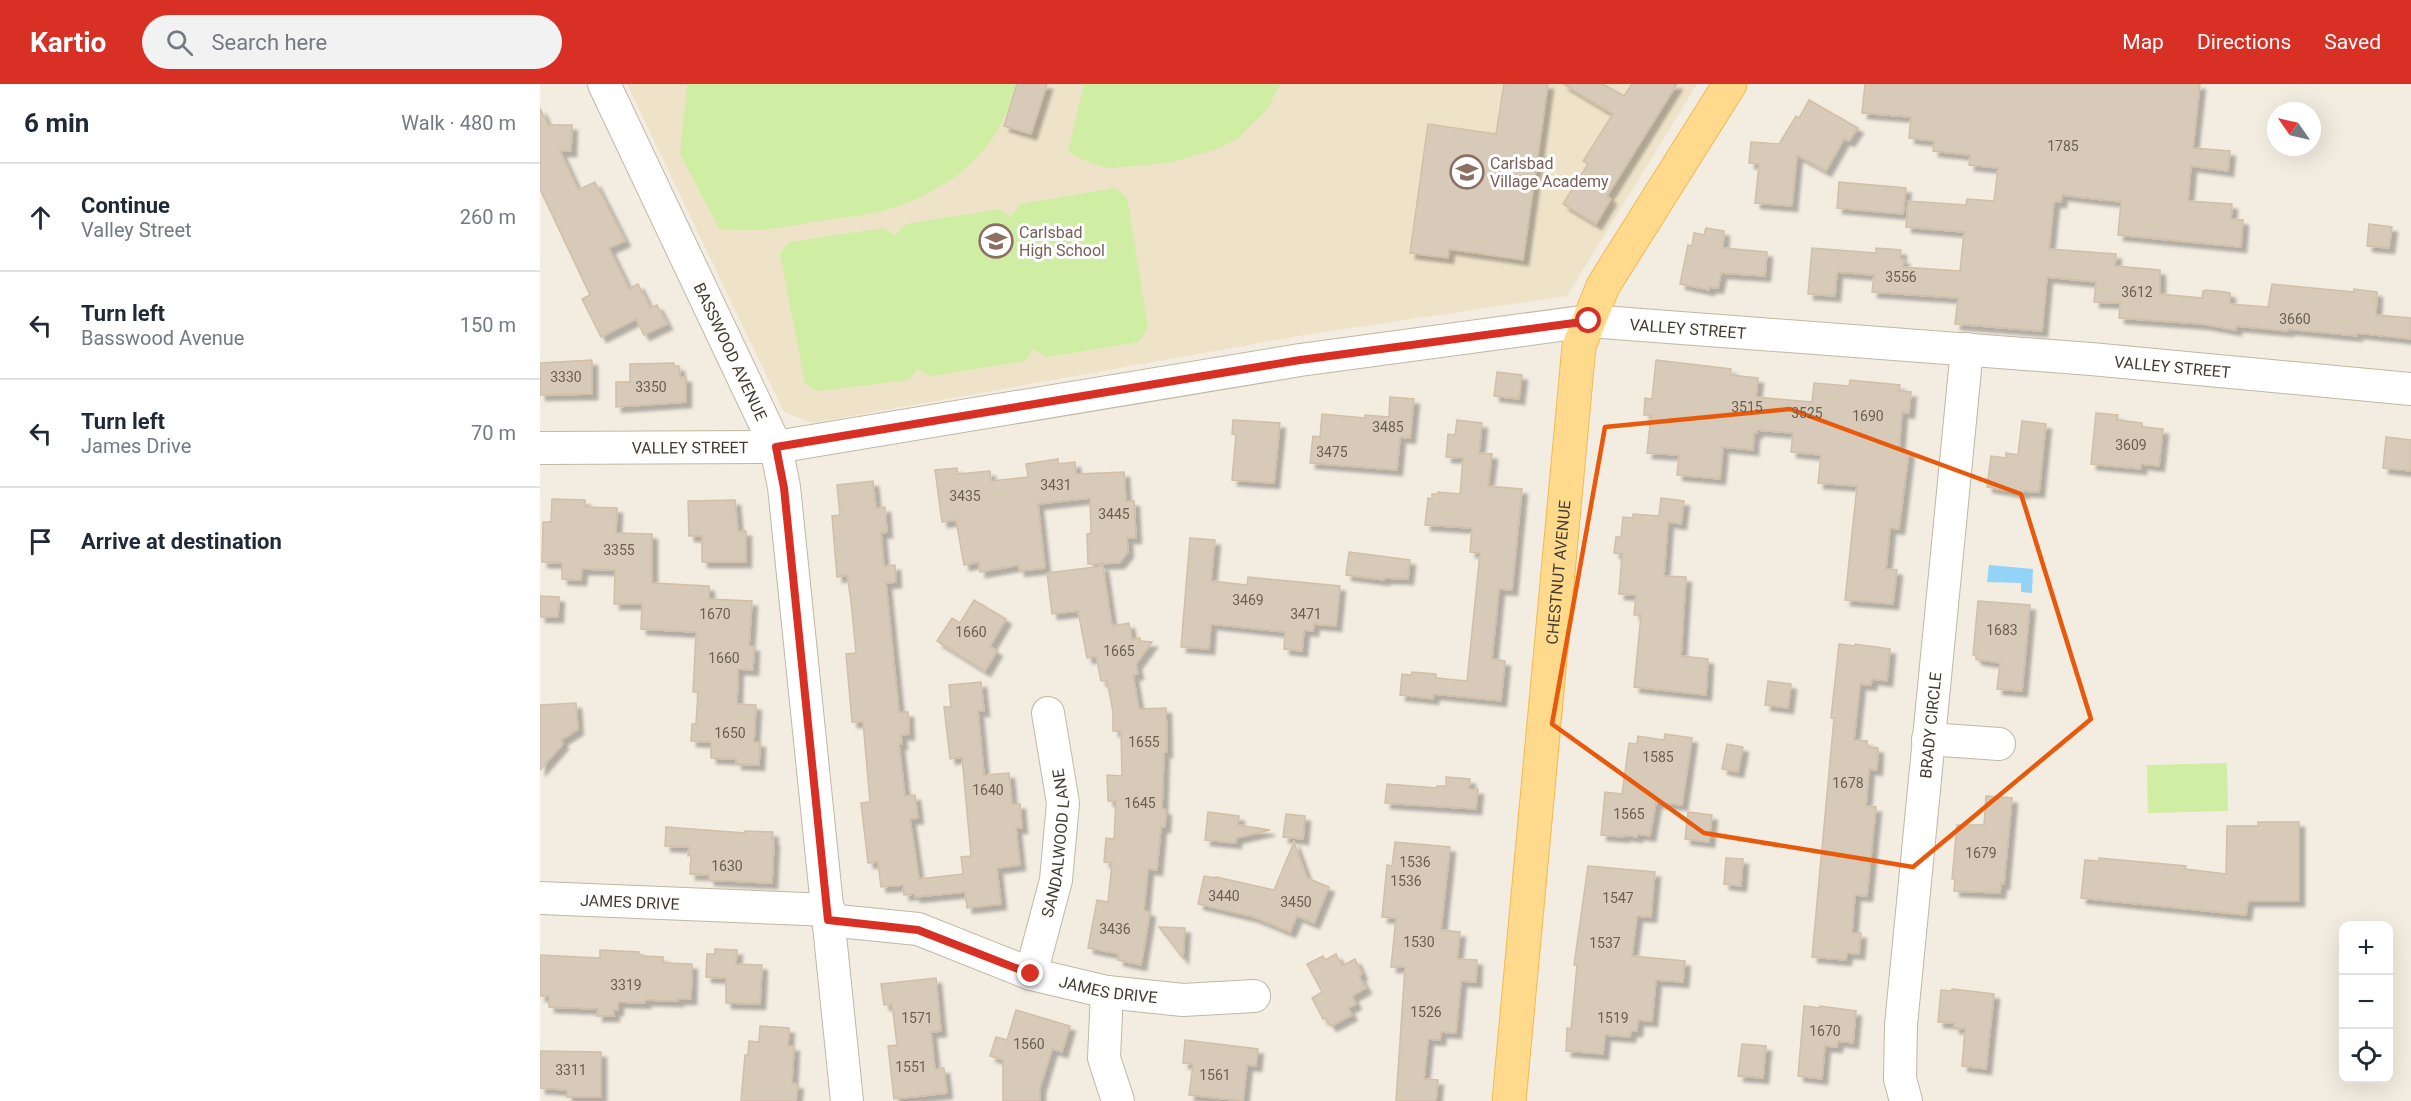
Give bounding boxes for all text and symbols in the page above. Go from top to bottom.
search box [142,15,562,69]
text: Kartio [30,26,106,59]
icon: search [163,26,196,59]
text: Search here [211,30,327,55]
text: Map [2122,30,2164,54]
text: Directions [2197,30,2291,54]
text: Saved [2324,30,2381,54]
north arrow [2267,102,2321,156]
text: 6 min [24,108,89,138]
text: Walk · 480 m [401,111,516,135]
house number: 1785 [2047,138,2079,154]
school or university icon: Carlsbad Village Academy [1449,154,1485,190]
place label: Carlsbad Village Academy [1490,154,1609,191]
text: Continue [81,193,170,218]
icon: ahead [24,201,57,234]
text: 260 m [460,205,516,229]
text: Valley Street [81,218,192,242]
school or university icon: Carlsbad High School [978,223,1014,259]
place label: Carlsbad High School [1019,223,1105,260]
house number: 3556 [1885,269,1917,285]
street label: BASSWOOD AVENUE [690,280,771,423]
house number: 3612 [2121,284,2153,300]
text: Turn left [81,301,165,326]
route start [1575,307,1601,333]
icon: left [24,309,57,342]
house number: 3660 [2279,311,2311,327]
text: 150 m [460,313,516,337]
street label: VALLEY STREET [1629,315,1747,342]
text: Basswood Avenue [81,326,244,350]
street label: VALLEY STREET [2113,352,2232,382]
house number: 3330 [550,369,582,385]
house number: 3350 [635,379,667,395]
house number: 3515 [1731,399,1763,415]
house number: 3525 [1791,405,1823,421]
house number: 1690 [1852,408,1884,424]
text: Turn left [81,409,165,434]
icon: left [24,417,57,450]
house number: 3485 [1372,419,1404,435]
text: 70 m [471,421,516,445]
text: James Drive [81,434,191,458]
house number: 3609 [2115,437,2147,453]
street label: VALLEY STREET [632,438,749,457]
house number: 3475 [1316,444,1348,460]
house number: 3431 [1040,477,1072,493]
house number: 3435 [949,488,981,504]
street label: CHESTNUT AVENUE [1542,499,1574,645]
house number: 3445 [1098,506,1130,522]
icon: arrive [24,525,57,558]
text: Arrive at destination [81,529,282,554]
house number: 3355 [603,542,635,558]
house number: 3469 [1232,592,1264,608]
house number: 1670 [699,606,731,622]
house number: 3471 [1290,606,1322,622]
house number: 1683 [1986,622,2018,638]
house number: 1660 [955,624,987,640]
house number: 1665 [1103,643,1135,659]
house number: 1660 [708,650,740,666]
street label: BRADY CIRCLE [1916,671,1945,779]
house number: 1650 [714,725,746,741]
house number: 1655 [1128,734,1160,750]
house number: 1585 [1642,749,1674,765]
street label: SANDALWOOD LANE [1037,767,1073,919]
house number: 1678 [1832,775,1864,791]
house number: 1640 [972,782,1004,798]
house number: 1645 [1124,795,1156,811]
house number: 1565 [1613,806,1645,822]
house number: 1679 [1965,845,1997,861]
house number: 1536 [1399,854,1431,870]
house number: 1630 [711,858,743,874]
house number: 1536 [1390,873,1422,889]
house number: 3440 [1208,888,1240,904]
street label: JAMES DRIVE [580,890,680,913]
house number: 1547 [1602,890,1634,906]
house number: 3450 [1280,894,1312,910]
house number: 3436 [1099,921,1131,937]
map controls [2339,921,2393,1083]
button: + [2339,921,2393,975]
house number: 1530 [1403,934,1435,950]
house number: 1537 [1589,935,1621,951]
route end [1017,960,1043,986]
street label: JAMES DRIVE [1057,971,1158,1007]
button: − [2339,975,2393,1029]
house number: 3319 [610,977,642,993]
house number: 1526 [1410,1004,1442,1020]
house number: 1571 [901,1010,933,1026]
house number: 1519 [1597,1010,1629,1026]
house number: 1670 [1809,1023,1841,1039]
button: locate [2339,1029,2393,1083]
house number: 1560 [1013,1036,1045,1052]
house number: 1551 [895,1059,927,1075]
house number: 3311 [555,1062,587,1078]
house number: 1561 [1199,1067,1231,1083]

